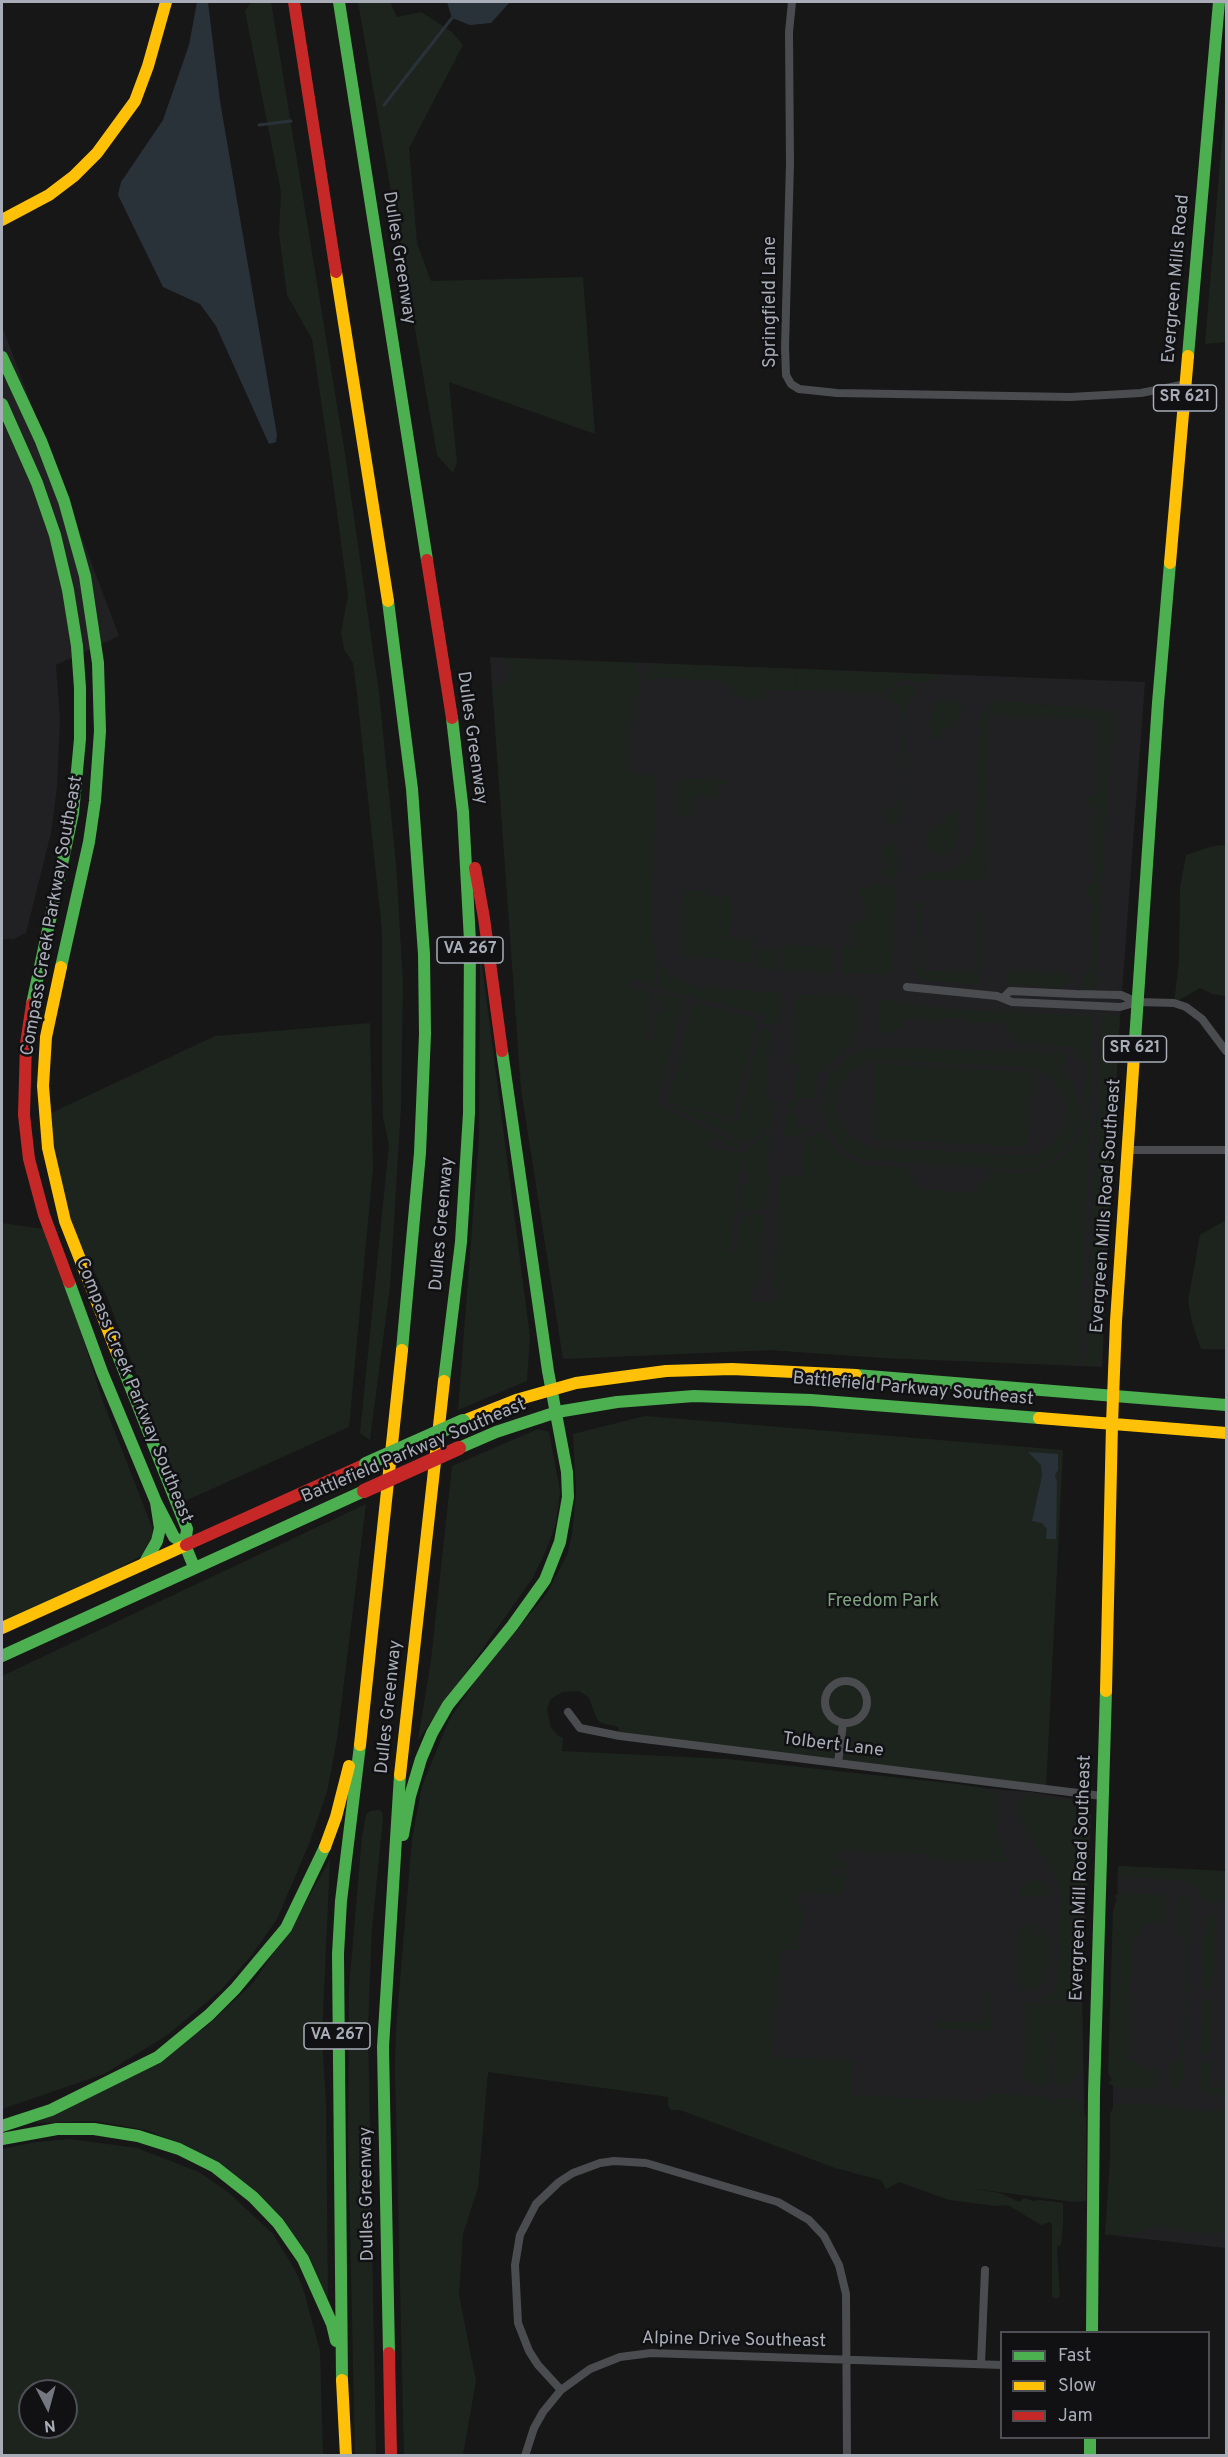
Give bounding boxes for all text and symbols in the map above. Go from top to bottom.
street label: Dulles Greenway [377,190,419,326]
street label: Evergreen Mills Road [1159,194,1195,364]
street label: Springfield Lane [760,236,782,368]
road number: SR 621 [1154,385,1216,411]
street label: Dulles Greenway [451,670,491,806]
street label: Compass Creek Parkway Southeast [18,774,88,1058]
road number: VA 267 [437,937,503,963]
road number: SR 621 [1104,1036,1166,1062]
street label: Evergreen Mills Road Southeast [1087,1078,1127,1334]
street label: Dulles Greenway [426,1156,460,1292]
street label: Compass Creek Parkway Southeast [70,1255,196,1527]
street label: Battlefield Parkway Southeast [792,1369,1034,1411]
street label: Battlefield Parkway Southeast [298,1395,530,1509]
park label: Freedom Park [827,1591,939,1613]
street label: Dulles Greenway [372,1639,408,1775]
street label: Tolbert Lane [781,1729,885,1763]
street label: Evergreen Mill Road Southeast [1067,1754,1097,2002]
road number: VA 267 [304,2023,370,2049]
street label: Dulles Greenway [356,2127,380,2261]
street label: Alpine Drive Southeast [642,2329,826,2353]
legend [1000,2331,1210,2439]
text: Fast [1058,2345,1091,2368]
text: Slow [1058,2375,1096,2398]
north arrow [18,2379,78,2439]
text: Jam [1058,2405,1093,2428]
text: N [43,2414,56,2435]

